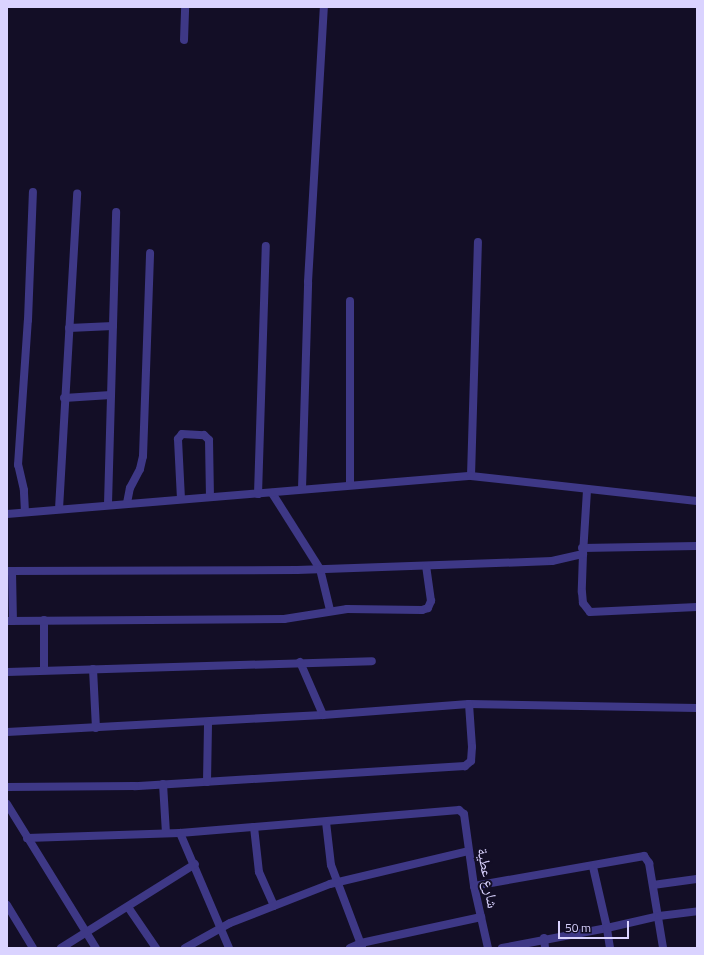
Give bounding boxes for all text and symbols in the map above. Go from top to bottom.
street label: شارع عطية [474,846,502,910]
scale bar [560,913,631,939]
text: 50 m [565,918,591,937]

